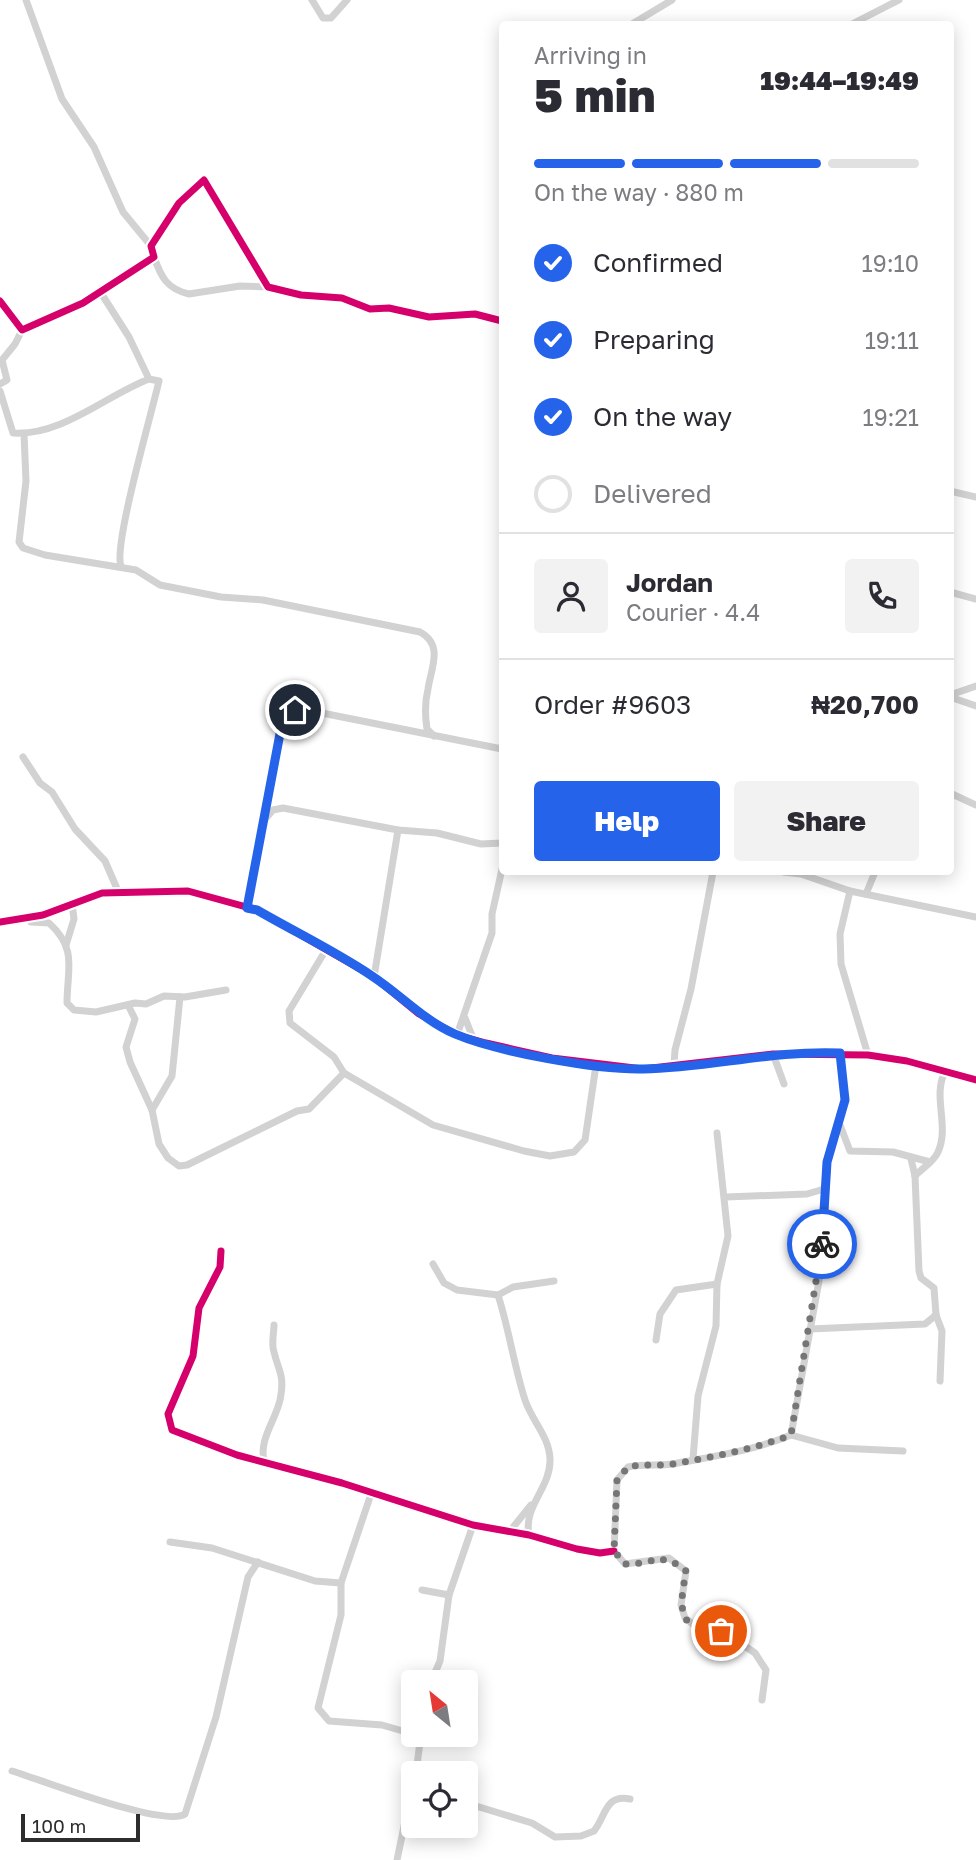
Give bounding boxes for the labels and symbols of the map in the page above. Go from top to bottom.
pin [265,680,325,740]
courier [787,1209,857,1279]
pin [691,1601,751,1661]
north arrow [401,1670,478,1746]
scale bar [21,1811,140,1843]

